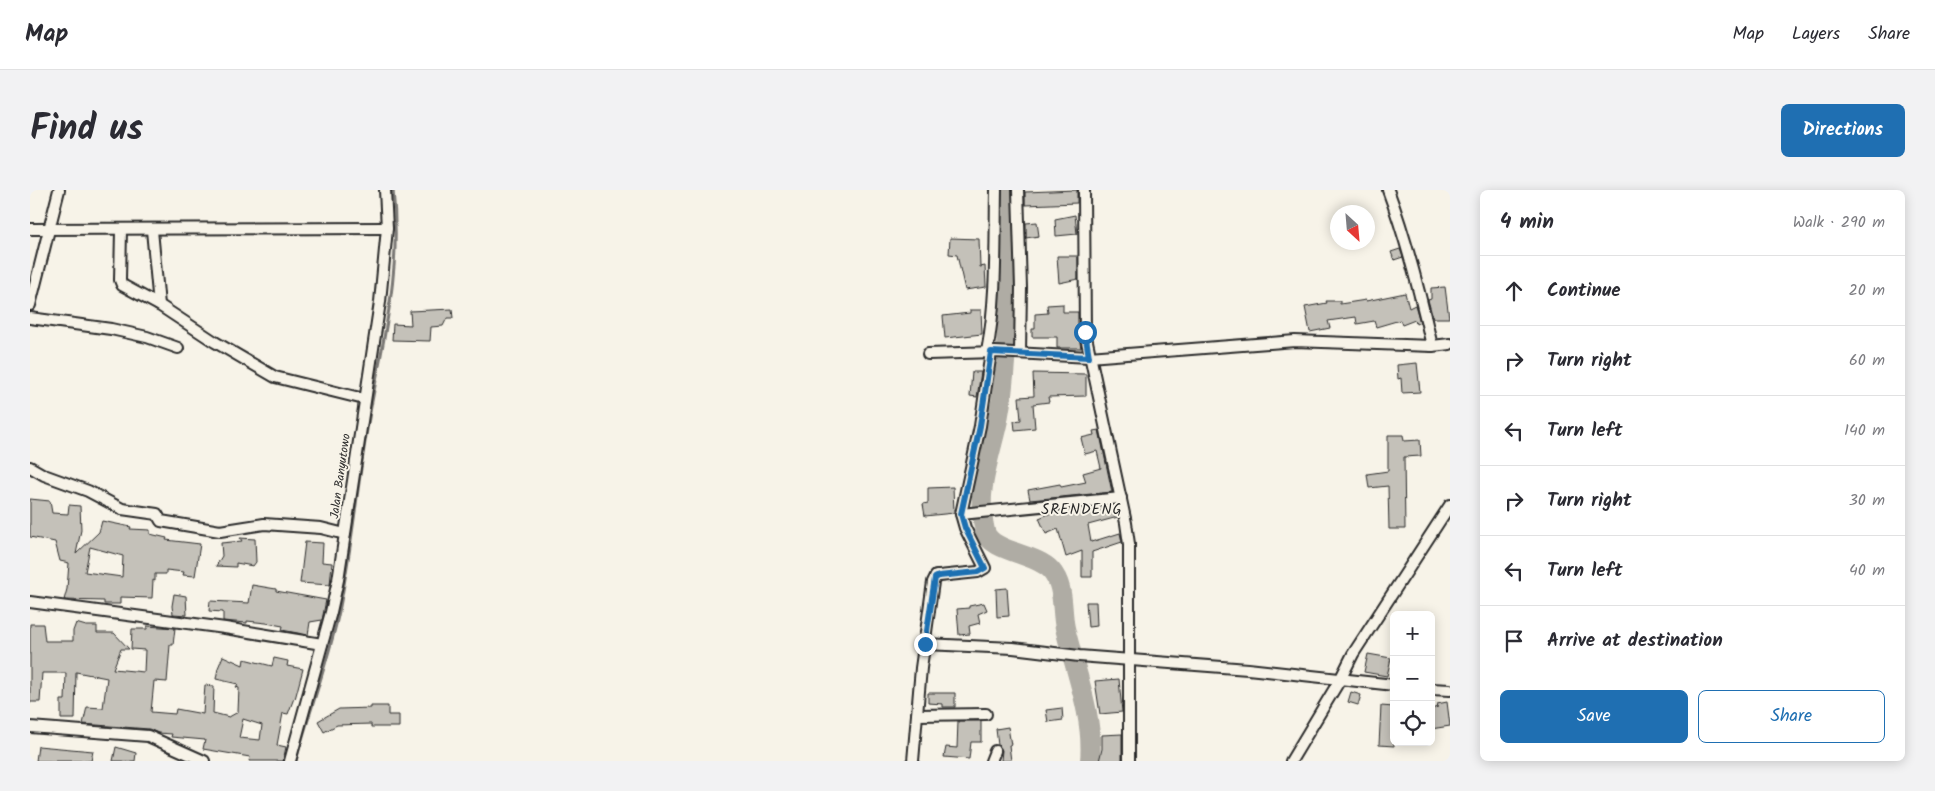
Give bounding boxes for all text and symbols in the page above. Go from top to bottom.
text: Map [25,15,68,54]
text: Map [1733,20,1764,49]
text: Layers [1792,20,1840,49]
text: Share [1868,20,1910,49]
text: Find us [30,102,143,158]
button: Directions [1781,104,1905,157]
north arrow [1330,205,1375,250]
text: 4 min [1500,206,1554,239]
text: Walk · 290 m [1793,210,1885,235]
text: Continue [1547,276,1620,306]
icon: ahead [1500,277,1528,305]
text: 20 m [1849,278,1885,303]
route start [1074,321,1097,344]
text: Turn right [1547,346,1632,376]
icon: right [1500,347,1528,375]
text: 60 m [1849,348,1885,373]
text: Turn left [1547,416,1622,446]
icon: left [1500,417,1528,445]
text: 140 m [1844,418,1885,443]
street label: Jalan Banyutowo [325,432,356,520]
text: Turn right [1547,486,1632,516]
icon: right [1500,487,1528,515]
text: 30 m [1849,488,1885,513]
district label: SRENDENG [1041,498,1123,522]
text: Turn left [1547,556,1622,586]
icon: left [1500,557,1528,585]
text: 40 m [1849,558,1885,583]
map controls [1390,611,1435,746]
button: + [1390,611,1435,656]
text: Arrive at destination [1547,626,1723,656]
icon: arrive [1500,627,1528,655]
route end [914,633,937,656]
button: − [1390,656,1435,701]
button: Save [1500,690,1688,743]
button: Share [1698,690,1885,743]
button: locate [1390,701,1435,746]

